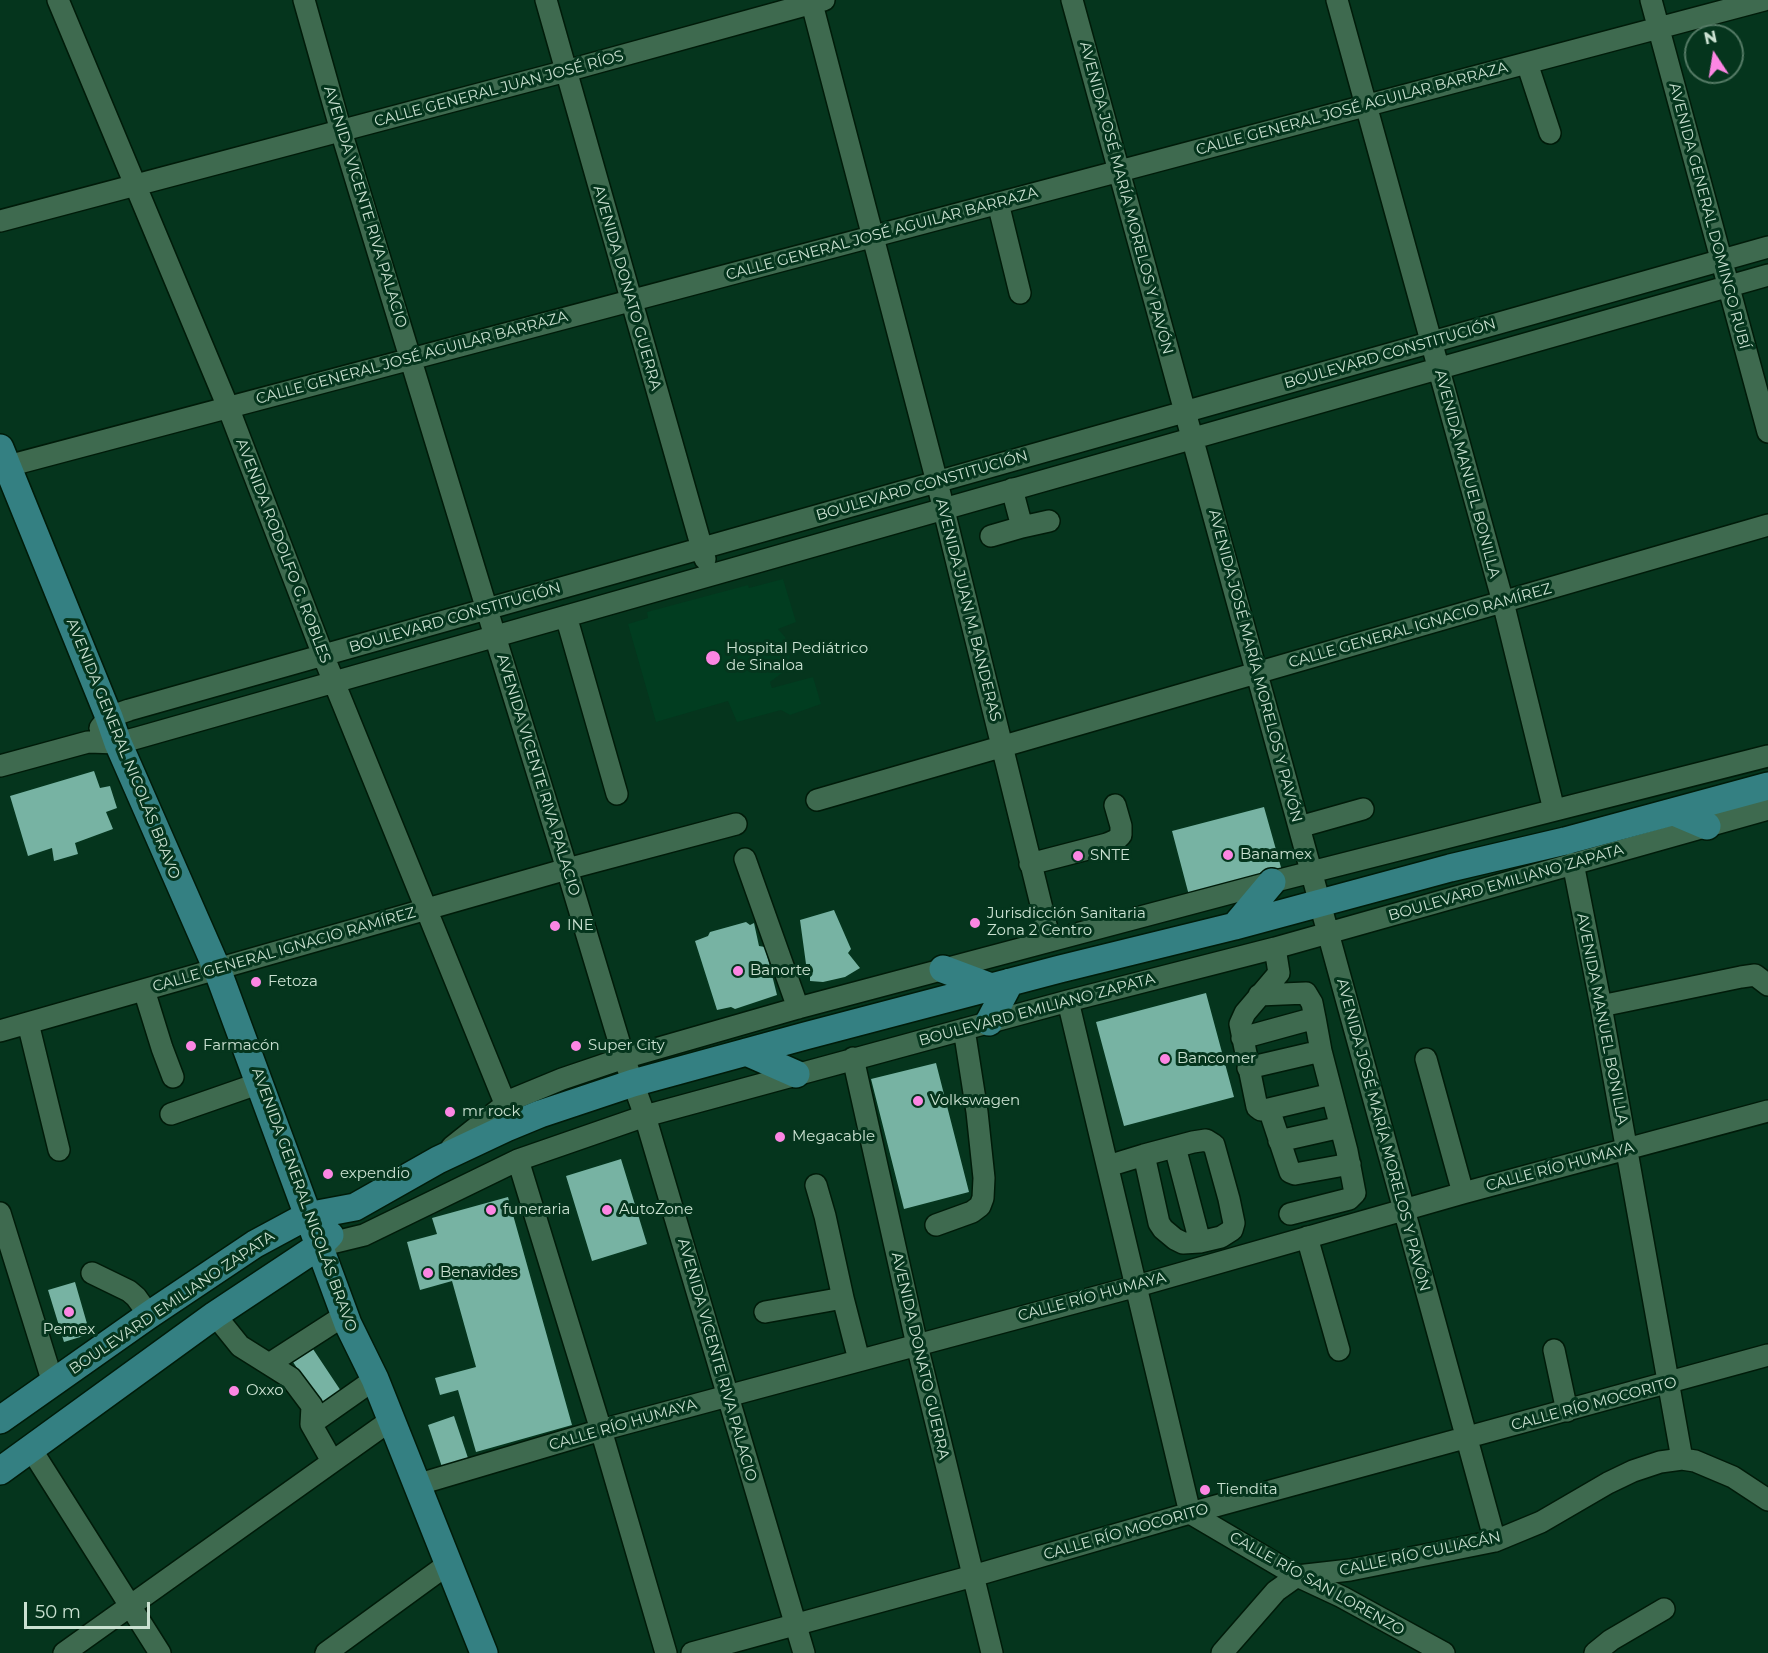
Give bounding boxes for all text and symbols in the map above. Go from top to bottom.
north arrow [1684,24,1744,84]
text: N [1702,27,1719,48]
street label: AVENIDA JOSÉ MARÍA MORELOS Y PAVÓN [1075,39,1177,357]
street label: CALLE GENERAL JUAN JOSÉ RÍOS [372,47,626,131]
street label: CALLE GENERAL JOSÉ AGUILAR BARRAZA [1194,59,1510,159]
street label: AVENIDA GENERAL DOMINGO RUBÍ [1665,81,1753,351]
street label: AVENIDA VICENTE RIVA PALACIO [320,84,410,330]
street label: AVENIDA DONATO GUERRA [589,183,665,393]
street label: CALLE GENERAL JOSÉ AGUILAR BARRAZA [724,184,1040,284]
street label: CALLE GENERAL JOSÉ AGUILAR BARRAZA [254,308,570,408]
street label: BOULEVARD CONSTITUCIÓN [1282,315,1498,393]
street label: AVENIDA MANUEL BONILLA [1430,368,1504,580]
street label: AVENIDA RODOLFO G. ROBLES [232,436,334,666]
street label: BOULEVARD CONSTITUCIÓN [814,447,1030,525]
street label: AVENIDA JUAN M. BANDERAS [932,497,1004,723]
street label: AVENIDA JOSÉ MARÍA MORELOS Y PAVÓN [1204,507,1306,825]
street label: BOULEVARD CONSTITUCIÓN [347,579,563,657]
street label: CALLE GENERAL IGNACIO RAMÍREZ [1286,580,1554,672]
street label: AVENIDA GENERAL NICOLÁS BRAVO [62,616,184,882]
place label: Hospital Pediátrico de Sinaloa [726,640,868,675]
marker: Hospital Pediátrico de Sinaloa [704,649,722,667]
street label: AVENIDA VICENTE RIVA PALACIO [493,652,583,898]
street label: BOULEVARD EMILIANO ZAPATA [1386,841,1626,925]
place label: Banamex [1240,846,1312,864]
place label: SNTE [1090,847,1130,865]
marker: Banamex [1221,848,1235,862]
marker: SNTE [1071,849,1085,863]
street label: CALLE GENERAL IGNACIO RAMÍREZ [150,904,418,996]
place label: Jurisdicción Sanitaria Zona 2 Centro [987,905,1146,940]
street label: AVENIDA MANUEL BONILLA [1573,912,1631,1126]
marker: Jurisdicción Sanitaria Zona 2 Centro [968,916,982,930]
place label: INE [567,917,594,935]
marker: INE [548,919,562,933]
place label: Banorte [750,962,811,980]
marker: Banorte [731,964,745,978]
street label: BOULEVARD EMILIANO ZAPATA [917,970,1157,1050]
place label: Fetoza [268,973,318,991]
marker: Fetoza [249,975,263,989]
street label: AVENIDA JOSÉ MARÍA MORELOS Y PAVÓN [1332,976,1434,1294]
place label: Farmacón [203,1037,280,1055]
place label: Super City [588,1037,665,1055]
marker: Farmacón [184,1039,198,1053]
marker: Super City [569,1039,583,1053]
place label: Bancomer [1177,1050,1256,1068]
marker: Bancomer [1158,1052,1172,1066]
street label: AVENIDA GENERAL NICOLÁS BRAVO [248,1066,360,1334]
place label: Volkswagen [930,1092,1020,1110]
marker: Volkswagen [911,1094,925,1108]
place label: mr rock [462,1103,520,1121]
marker: mr rock [443,1105,457,1119]
place label: Megacable [792,1128,875,1146]
marker: Megacable [773,1130,787,1144]
street label: CALLE RÍO HUMAYA [1484,1139,1636,1195]
place label: expendio [340,1165,410,1183]
marker: expendio [321,1167,335,1181]
place label: funeraria [503,1201,570,1219]
place label: AutoZone [619,1201,693,1219]
marker: funeraria [484,1203,498,1217]
marker: AutoZone [600,1203,614,1217]
street label: BOULEVARD EMILIANO ZAPATA [66,1227,278,1379]
street label: AVENIDA VICENTE RIVA PALACIO [674,1236,760,1484]
street label: AVENIDA DONATO GUERRA [887,1250,953,1462]
place label: Benavides [440,1264,518,1282]
marker: Benavides [421,1266,435,1280]
street label: CALLE RÍO HUMAYA [1016,1269,1168,1325]
marker: Pemex [62,1305,76,1319]
place label: Pemex [43,1321,95,1339]
street label: CALLE RÍO MOCORITO [1509,1373,1679,1435]
place label: Oxxo [246,1382,284,1400]
marker: Oxxo [227,1384,241,1398]
street label: CALLE RÍO HUMAYA [547,1395,699,1455]
place label: Tiendita [1217,1481,1278,1499]
marker: Tiendita [1198,1483,1212,1497]
street label: CALLE RÍO MOCORITO [1041,1500,1211,1564]
street label: CALLE RÍO SAN LORENZO [1226,1528,1408,1640]
street label: CALLE RÍO CULIACÁN [1338,1528,1502,1580]
scale bar [27,1590,153,1628]
text: 50 m [35,1601,81,1623]

